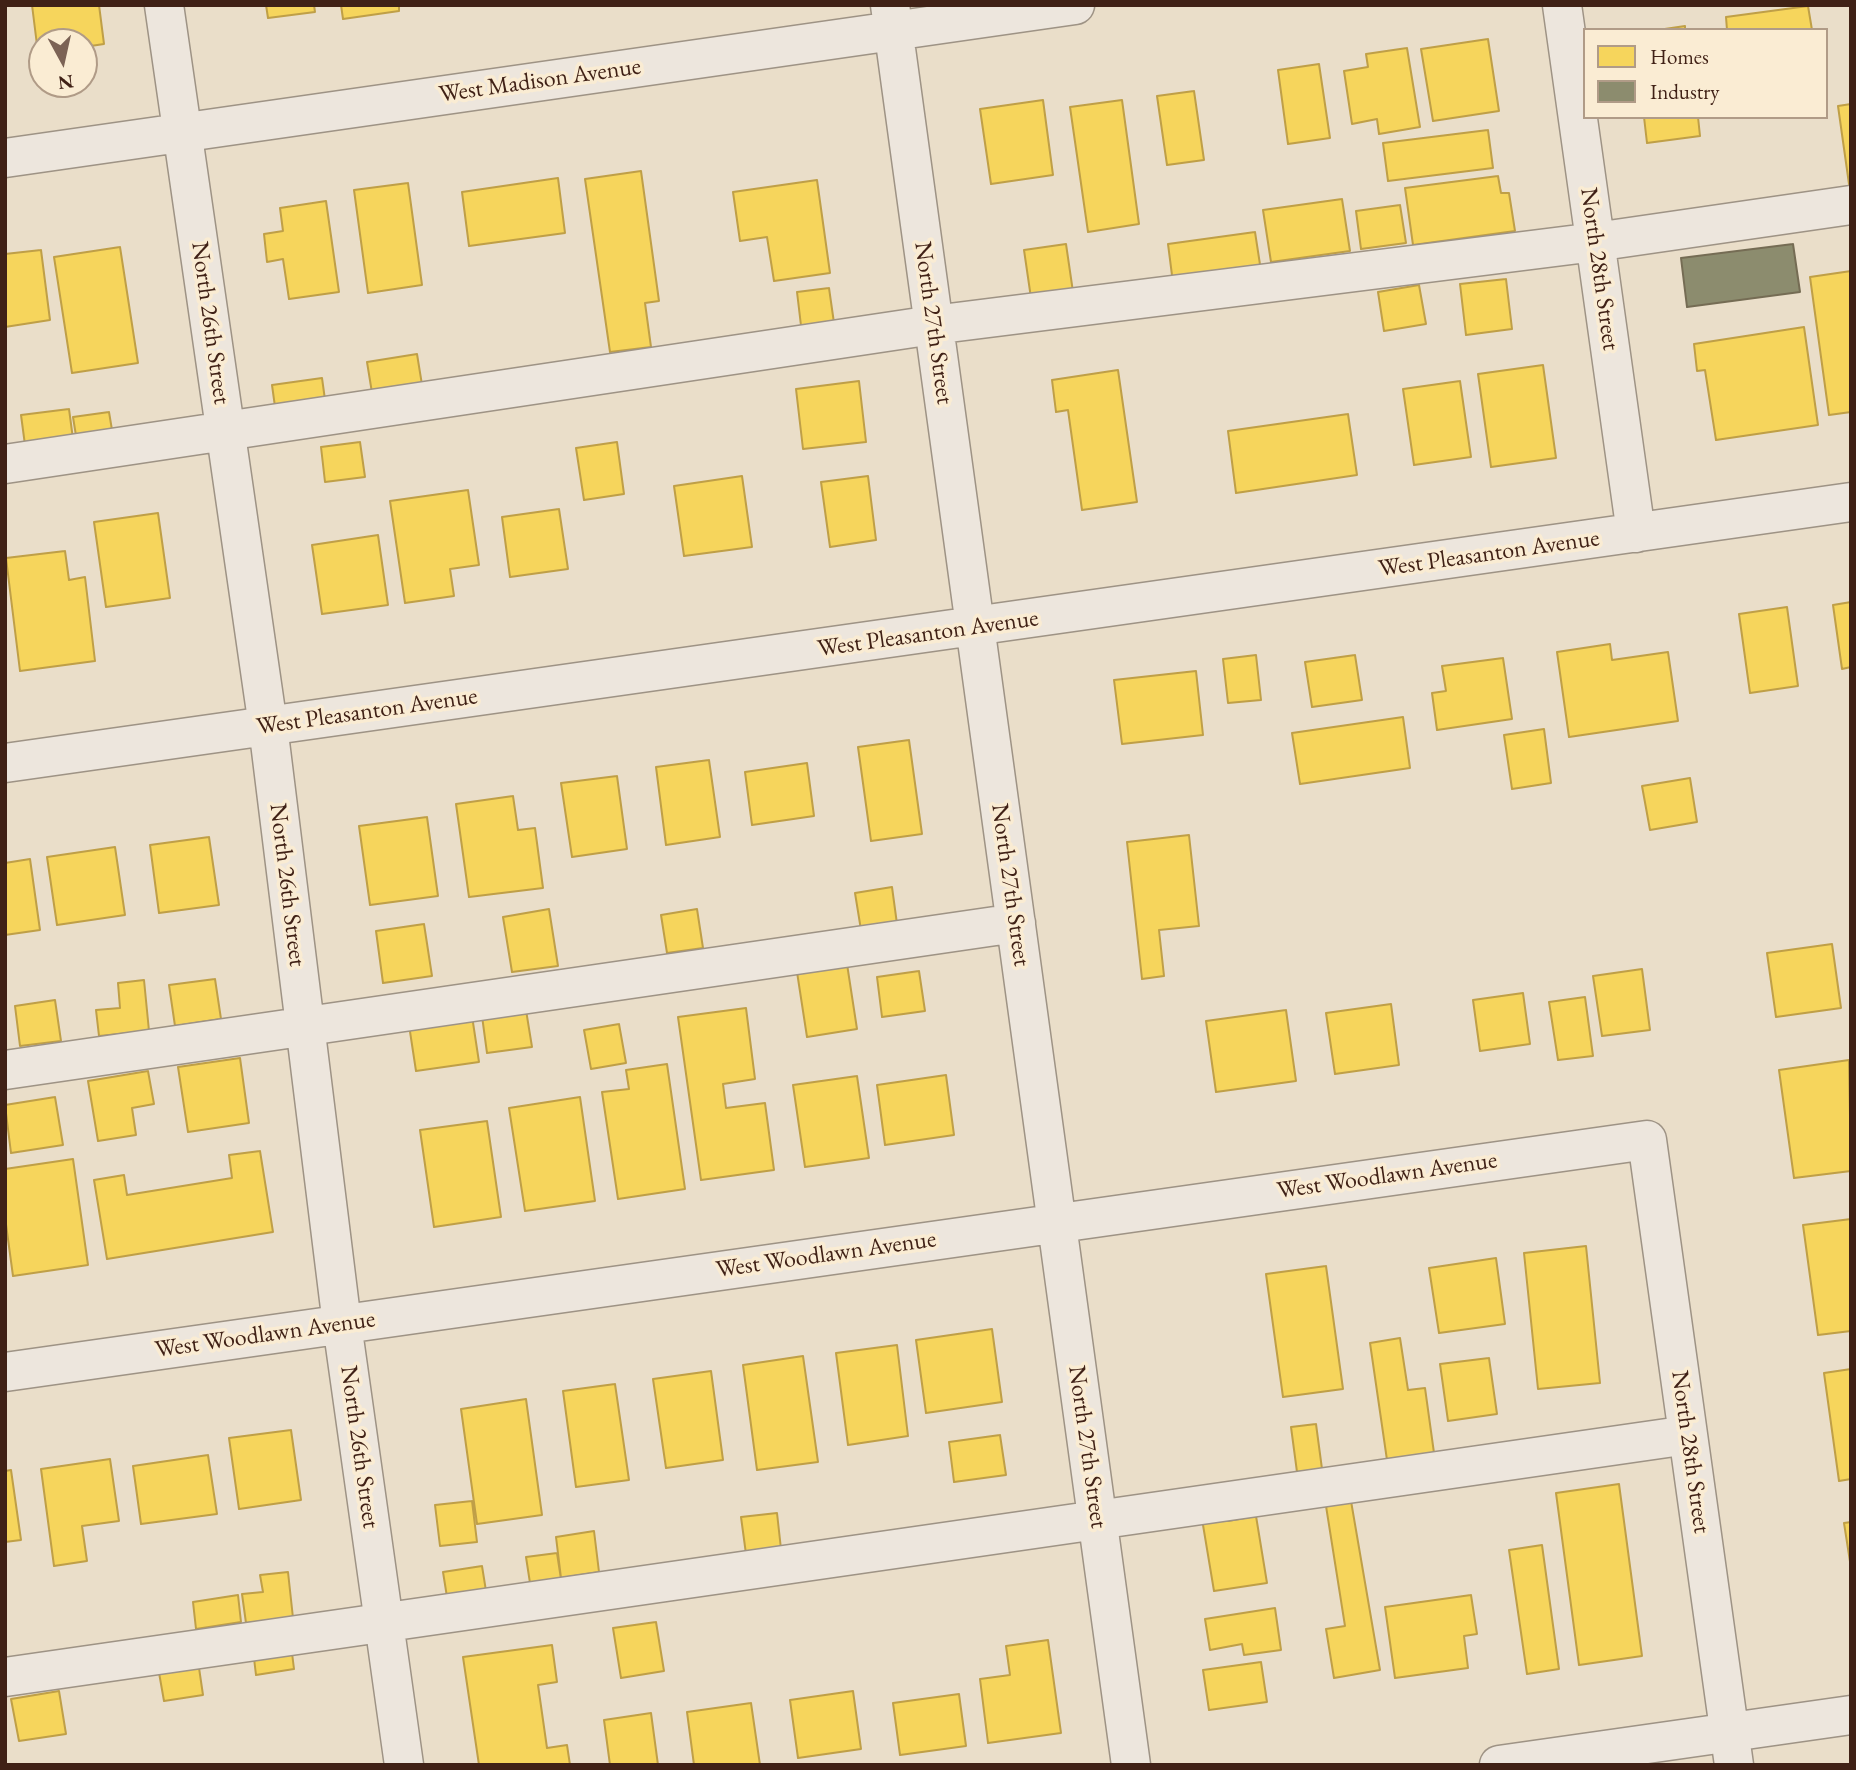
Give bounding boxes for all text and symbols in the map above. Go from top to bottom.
north arrow [28,28,98,98]
legend [1583,28,1828,119]
text: Homes [1650,43,1709,70]
street label: West Madison Avenue [437,53,643,109]
text: N [56,69,75,96]
text: Industry [1650,78,1720,105]
street label: North 28th Street [1573,186,1625,352]
street label: North 26th Street [184,240,236,406]
street label: North 27th Street [907,240,959,406]
street label: West Pleasanton Avenue [1377,524,1601,584]
street label: West Pleasanton Avenue [816,604,1040,664]
street label: West Pleasanton Avenue [255,682,479,742]
street label: North 26th Street [263,802,311,968]
street label: North 27th Street [984,802,1036,968]
street label: West Woodlawn Avenue [1275,1146,1499,1206]
street label: West Woodlawn Avenue [714,1225,938,1285]
street label: West Woodlawn Avenue [153,1305,377,1365]
street label: North 26th Street [333,1364,385,1530]
street label: North 27th Street [1061,1364,1113,1530]
street label: North 28th Street [1664,1369,1716,1535]

